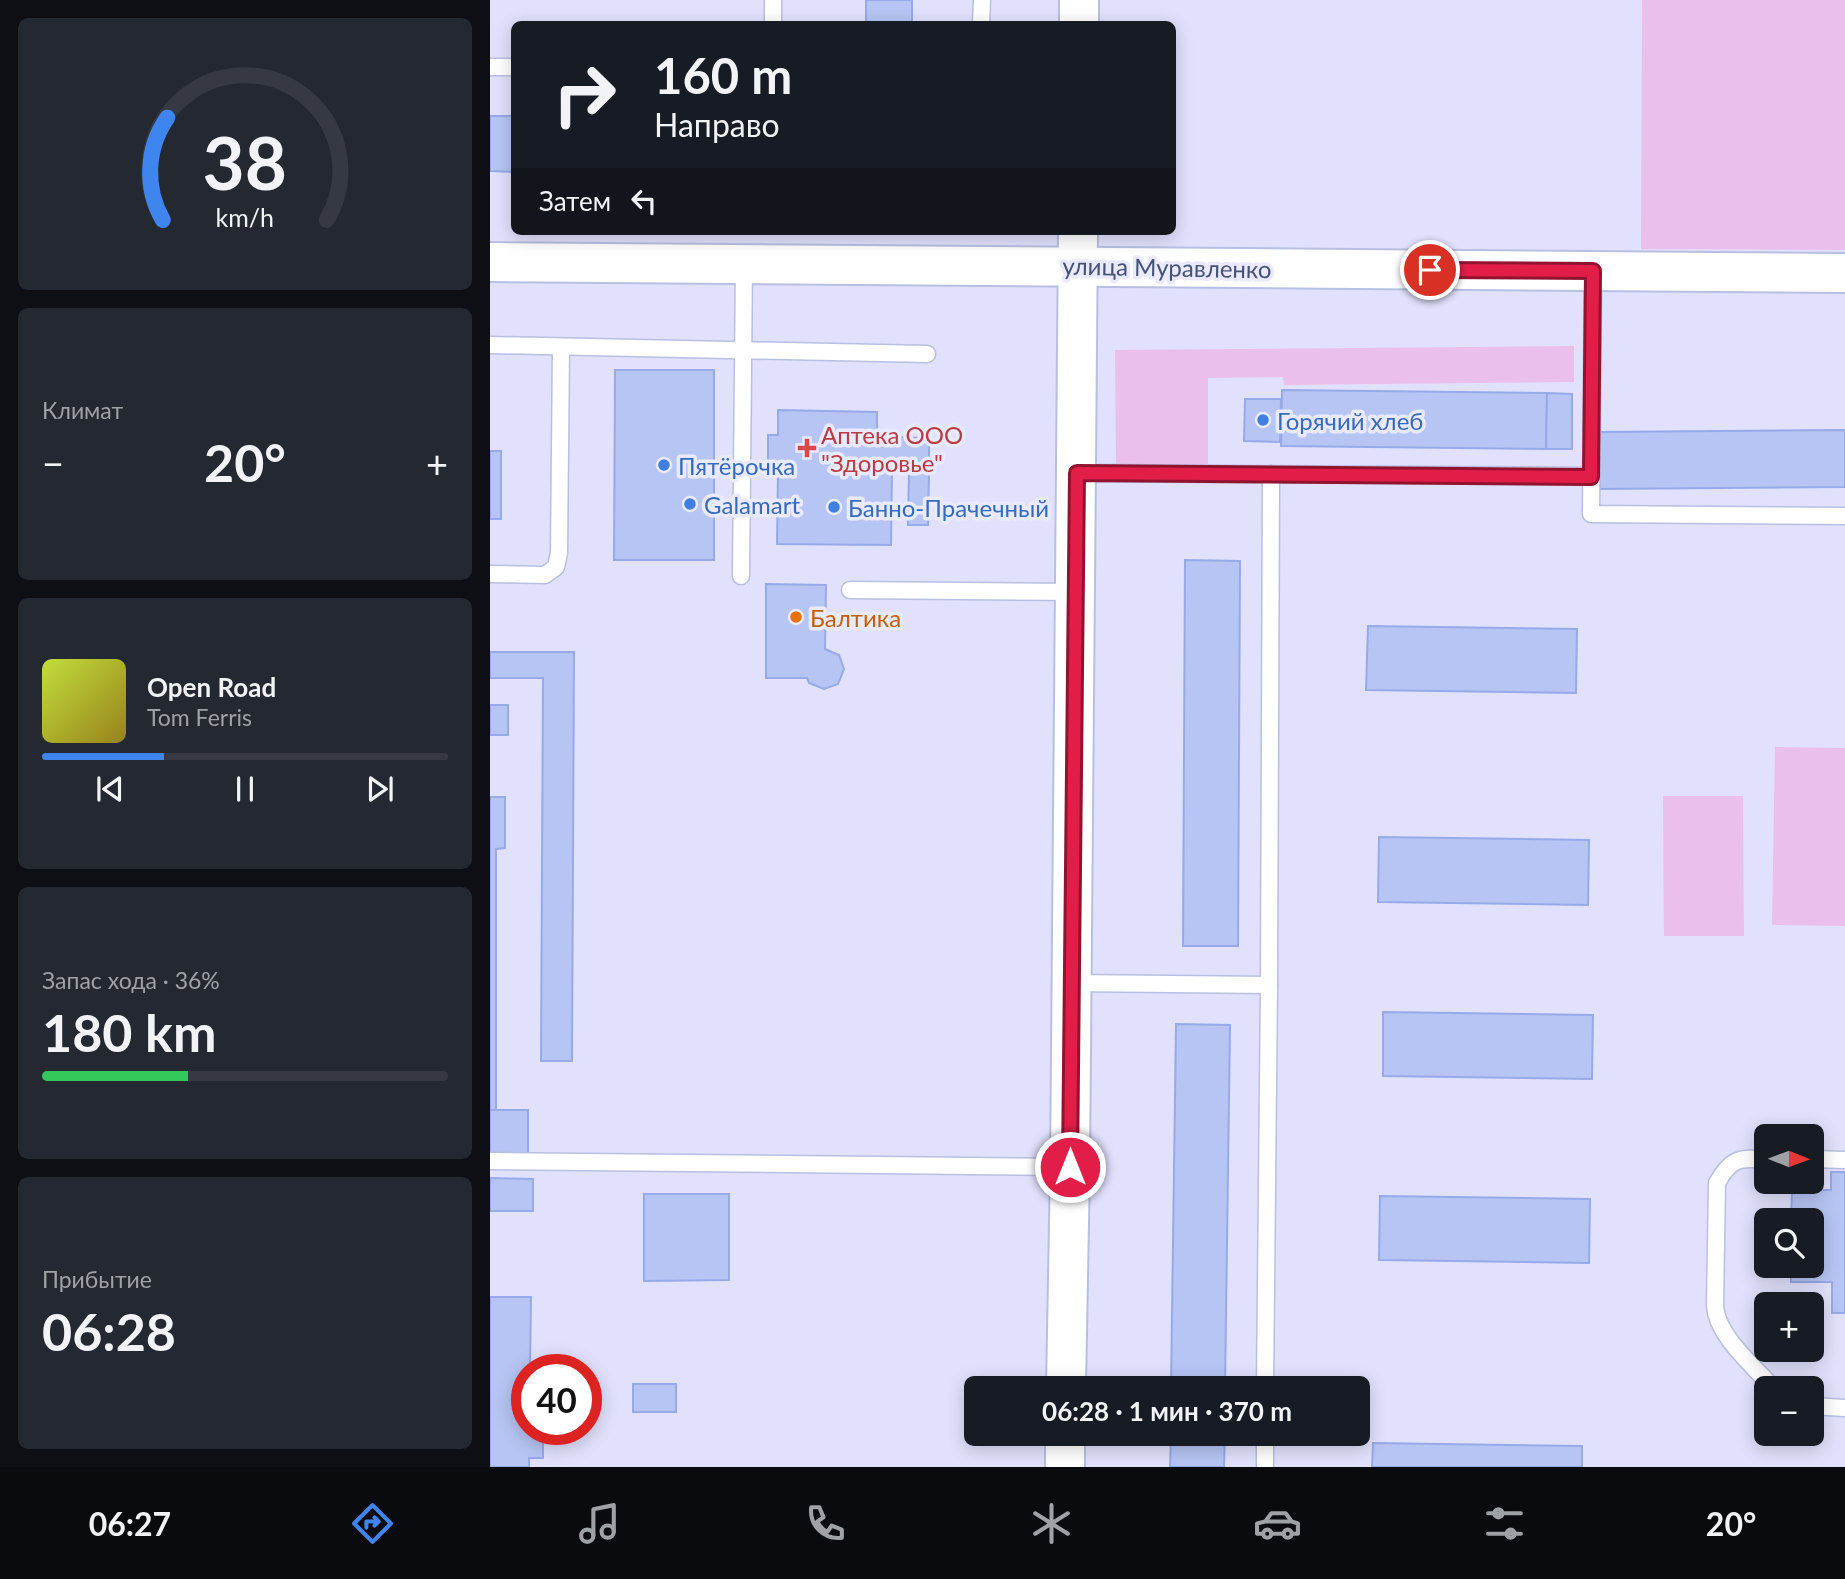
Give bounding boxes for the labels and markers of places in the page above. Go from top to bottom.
pin [1400,240,1460,300]
place label: Горячий хлеб [1277,406,1423,435]
marker: Горячий хлеб [1255,412,1271,428]
place label: Аптека ООО "Здоровье" [821,420,963,477]
marker: Аптека ООО "Здоровье" [799,440,815,456]
place label: Пятёрочка [678,451,795,480]
marker: Пятёрочка [656,457,672,473]
place label: Galamart [704,490,800,519]
place label: Банно-Прачечный [848,493,1049,522]
marker: Galamart [682,496,698,512]
marker: Банно-Прачечный [826,499,842,515]
place label: Балтика [810,603,901,632]
marker: Балтика [788,609,804,625]

